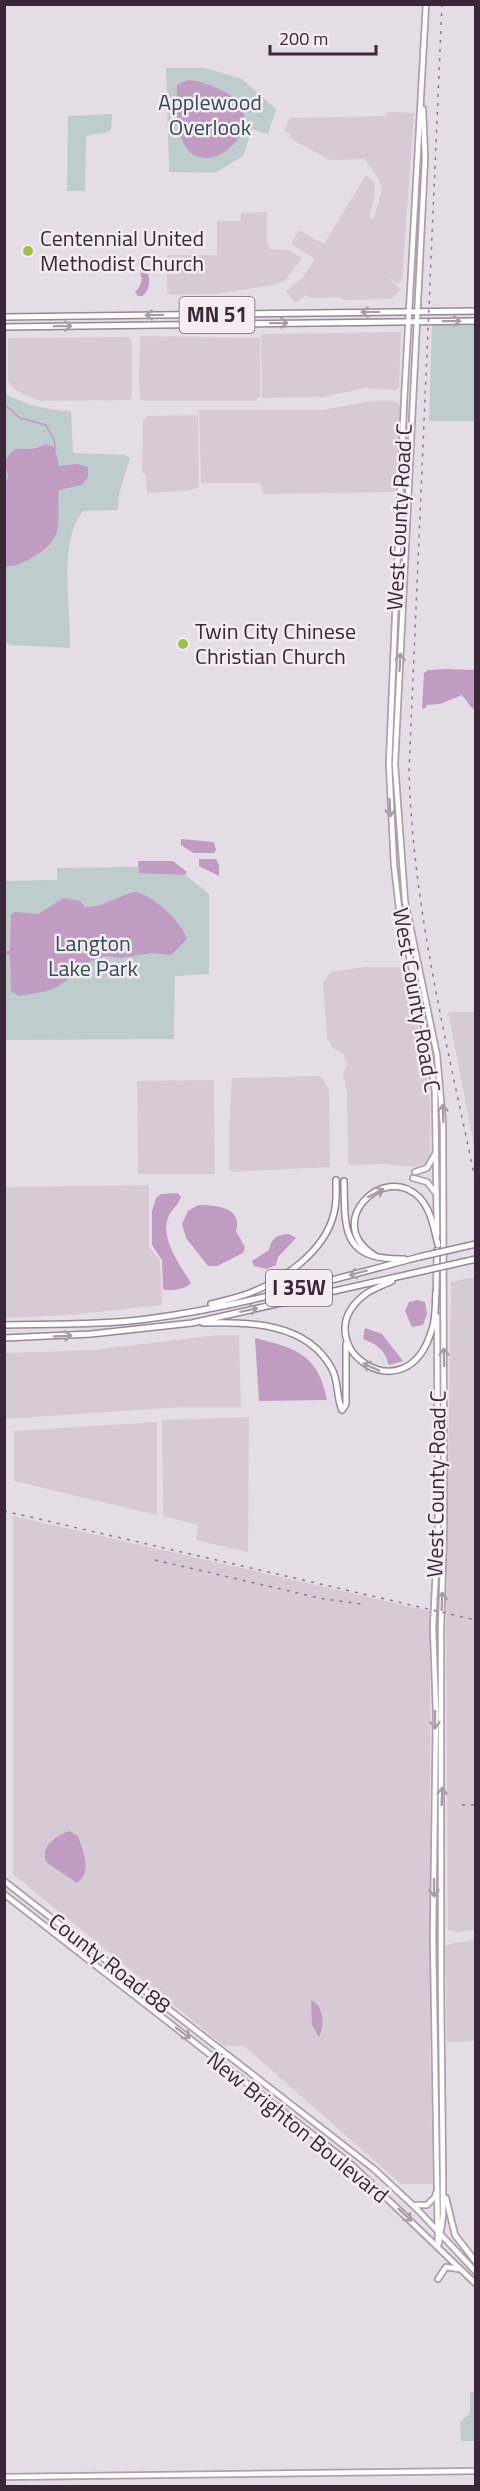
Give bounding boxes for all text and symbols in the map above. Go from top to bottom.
scale bar [270,18,376,56]
text: 200 m [279,25,328,52]
park label: Applewood Overlook [158,85,262,144]
place label: Centennial United Methodist Church [40,221,204,280]
marker: Centennial United Methodist Church [21,244,35,258]
road number: MN 51 [180,297,254,333]
one-way arrow [360,306,380,318]
one-way arrow [145,309,165,321]
one-way arrow [441,315,461,327]
one-way arrow [269,317,289,329]
one-way arrow [53,320,73,332]
street label: West County Road C [377,423,421,611]
place label: Twin City Chinese Christian Church [195,614,356,673]
marker: Twin City Chinese Christian Church [176,637,190,651]
one-way arrow [395,653,406,673]
one-way arrow [385,797,396,817]
street label: West County Road C [384,905,450,1095]
park label: Langton Lake Park [48,926,138,985]
one-way arrow [437,1104,448,1124]
one-way arrow [367,1187,384,1199]
one-way arrow [349,1267,368,1279]
road number: I 35W [266,1270,332,1306]
one-way arrow [239,1304,259,1315]
one-way arrow [52,1330,72,1341]
one-way arrow [438,1347,450,1367]
one-way arrow [362,1361,380,1372]
street label: West County Road C [417,1390,455,1578]
one-way arrow [436,1591,447,1611]
one-way arrow [430,1709,441,1729]
one-way arrow [436,1786,448,1806]
one-way arrow [428,1878,440,1898]
street label: County Road 88 [42,1904,178,2022]
one-way arrow [175,2027,191,2040]
street label: New Brighton Boulevard [200,2043,396,2211]
one-way arrow [397,2208,412,2222]

